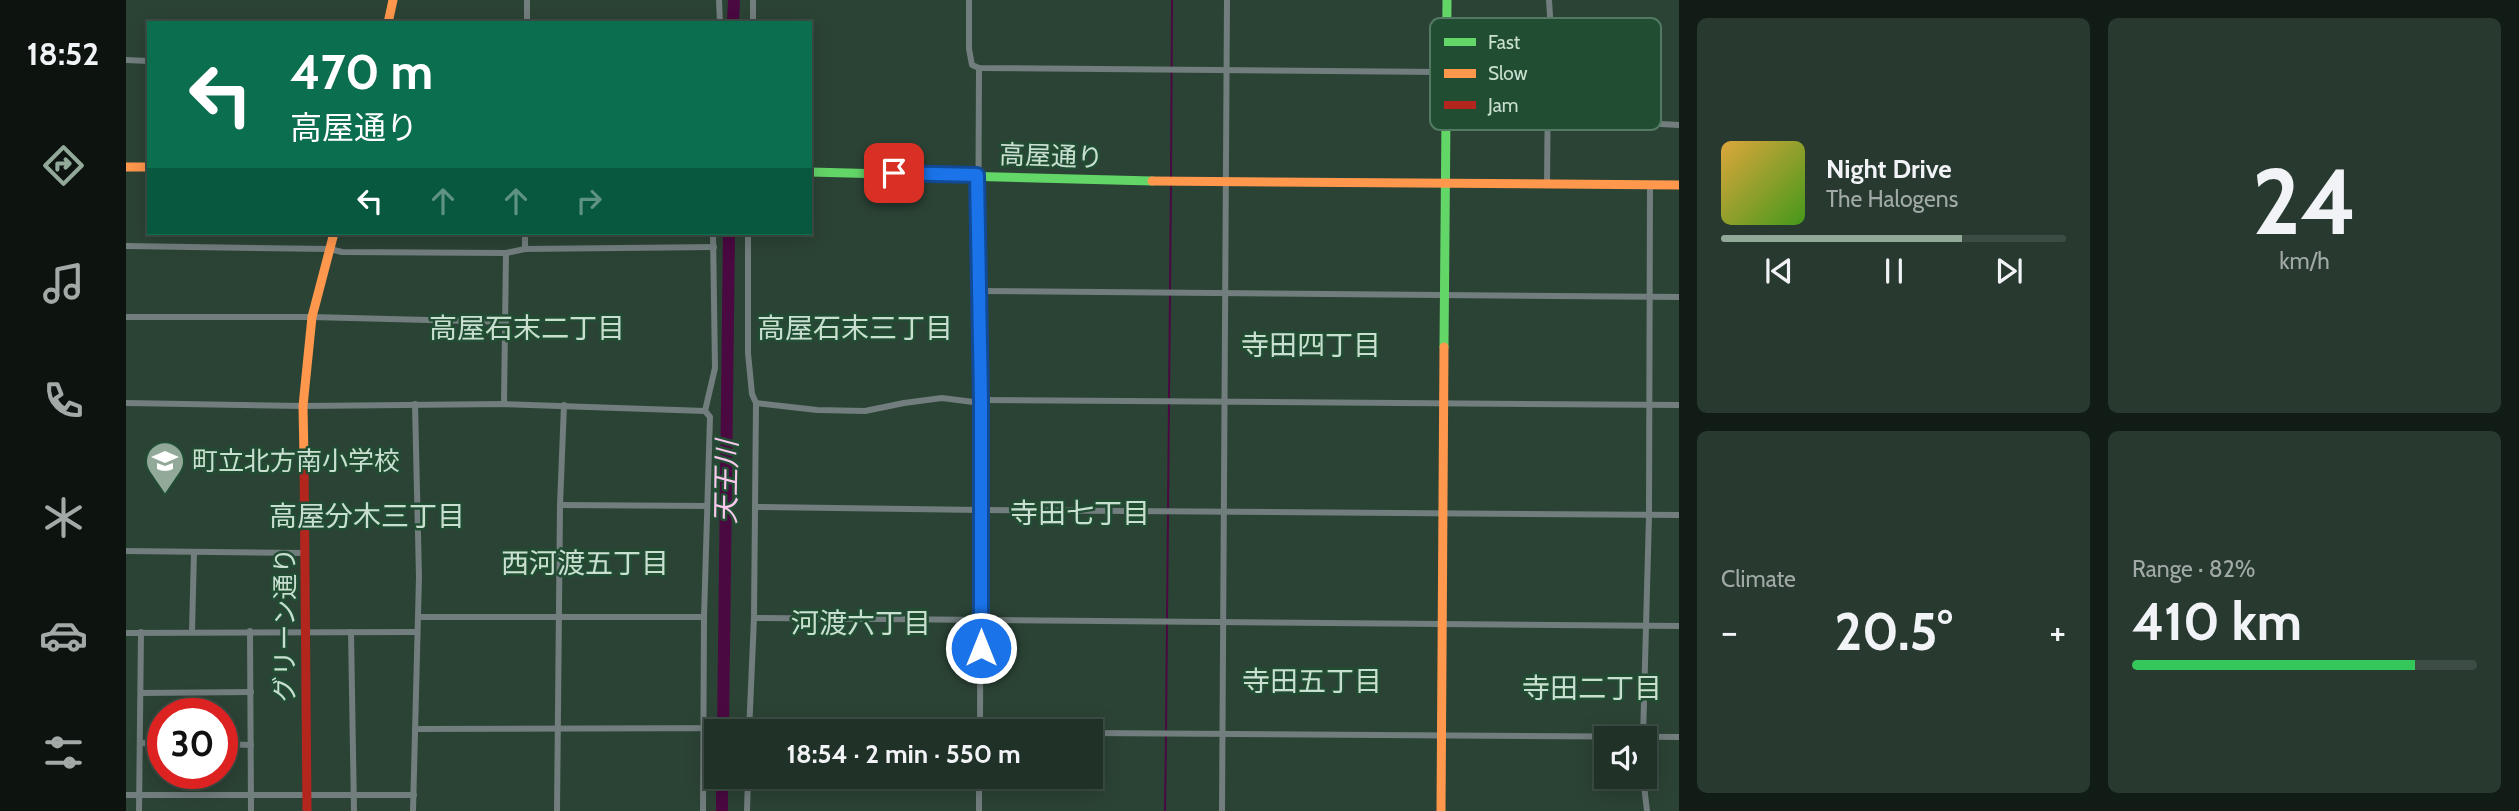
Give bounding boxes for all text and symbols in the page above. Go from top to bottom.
legend [1430,18,1661,130]
text: Fast [1488,31,1521,54]
text: 18:52 [27,34,99,73]
text: 470 m [290,42,433,101]
icon: left [175,49,266,140]
text: Slow [1488,62,1528,85]
text: Jam [1487,94,1518,117]
text: 高屋通り [290,108,418,147]
street label: 高屋通り [998,138,1104,174]
icon: directions [39,141,88,190]
pin [864,143,924,203]
text: 24 [2252,146,2357,257]
text: Night Drive [1826,153,1952,185]
icon: arrive [875,154,913,192]
icon: left [351,182,389,220]
icon: ahead [424,182,462,220]
icon: ahead [497,182,535,220]
icon: right [570,182,608,220]
text: The Halogens [1826,185,1958,213]
text: km/h [2279,247,2330,275]
icon: previous [1760,252,1798,290]
icon: pause [1875,252,1913,290]
icon: next [1990,252,2028,290]
icon: music [39,259,88,308]
district label: 高屋石末二丁目 [429,311,625,345]
district label: 高屋石末三丁目 [757,311,953,345]
district label: 寺田四丁目 [1241,328,1381,362]
icon: phone [39,376,88,425]
water label: 天王川 [708,437,744,524]
school or university icon: 町立北方南小学校 [144,440,186,495]
place label: 町立北方南小学校 [192,445,400,477]
icon: climate [39,493,88,542]
district label: 寺田七丁目 [1010,496,1150,530]
district label: 高屋分木三丁目 [269,499,465,533]
district label: 西河渡五丁目 [501,546,669,580]
street label: グリーン通り [269,548,301,702]
text: Range · 82% [2132,555,2255,583]
text: Climate [1721,565,1796,593]
text: 410 km [2132,590,2302,653]
text: 20.5° [1834,600,1953,663]
district label: 河渡六丁目 [791,606,931,640]
text: − [1721,608,1738,655]
text: + [2049,608,2066,655]
icon: car [39,611,88,660]
position arrow [944,611,1018,685]
district label: 寺田五丁目 [1242,664,1382,698]
district label: 寺田二丁目 [1522,671,1662,705]
speed limit sign: 30 [147,698,238,789]
map controls [1594,726,1657,789]
button: sound [1594,726,1657,789]
icon: filters [39,728,88,777]
text: 18:54 · 2 min · 550 m [786,738,1021,770]

